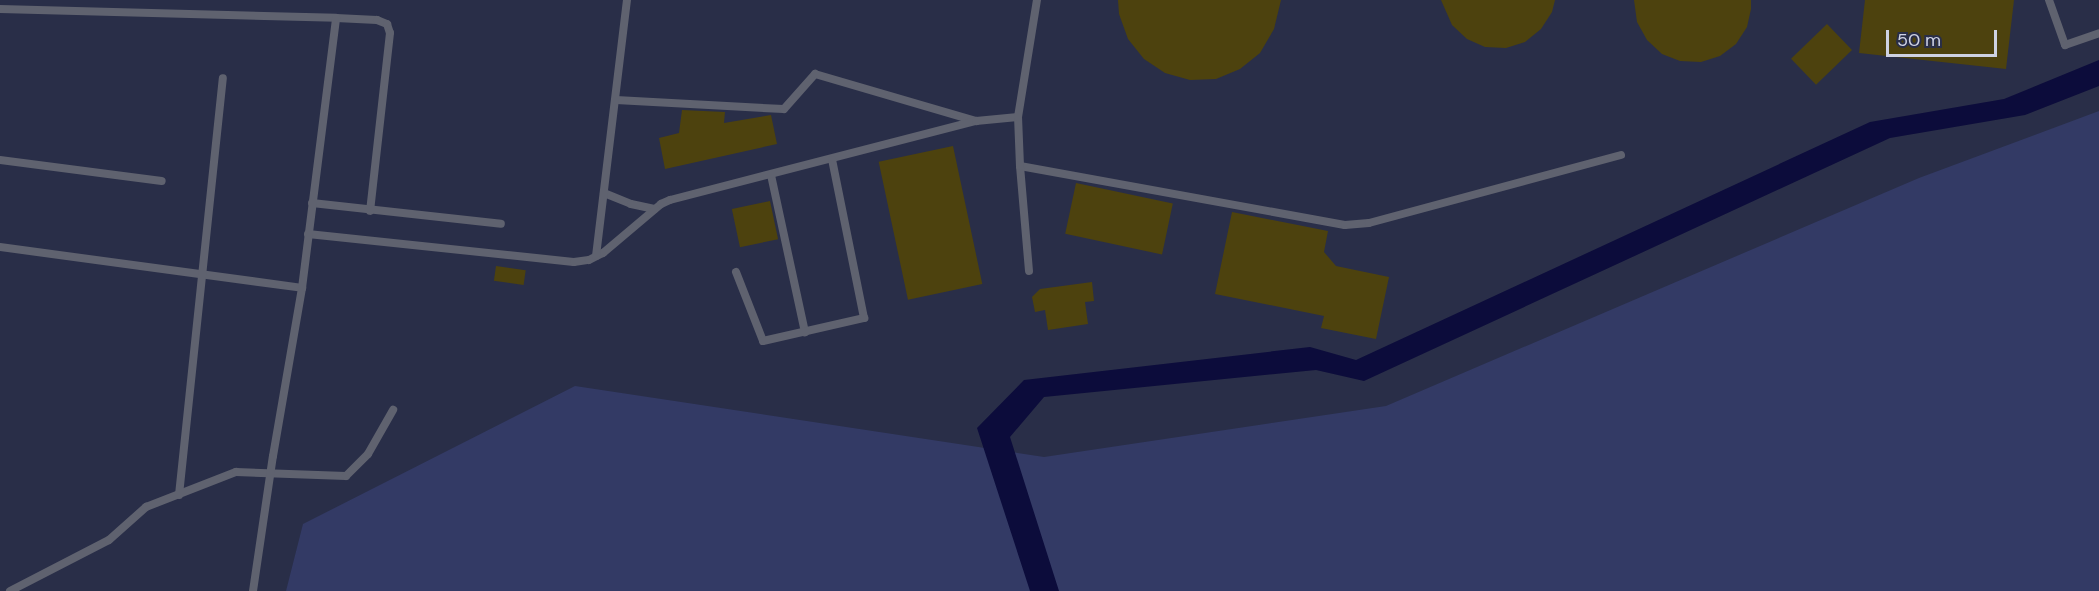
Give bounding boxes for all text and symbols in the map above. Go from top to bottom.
scale bar [1889,18,2000,56]
text: 50 m [1897,28,1941,52]

